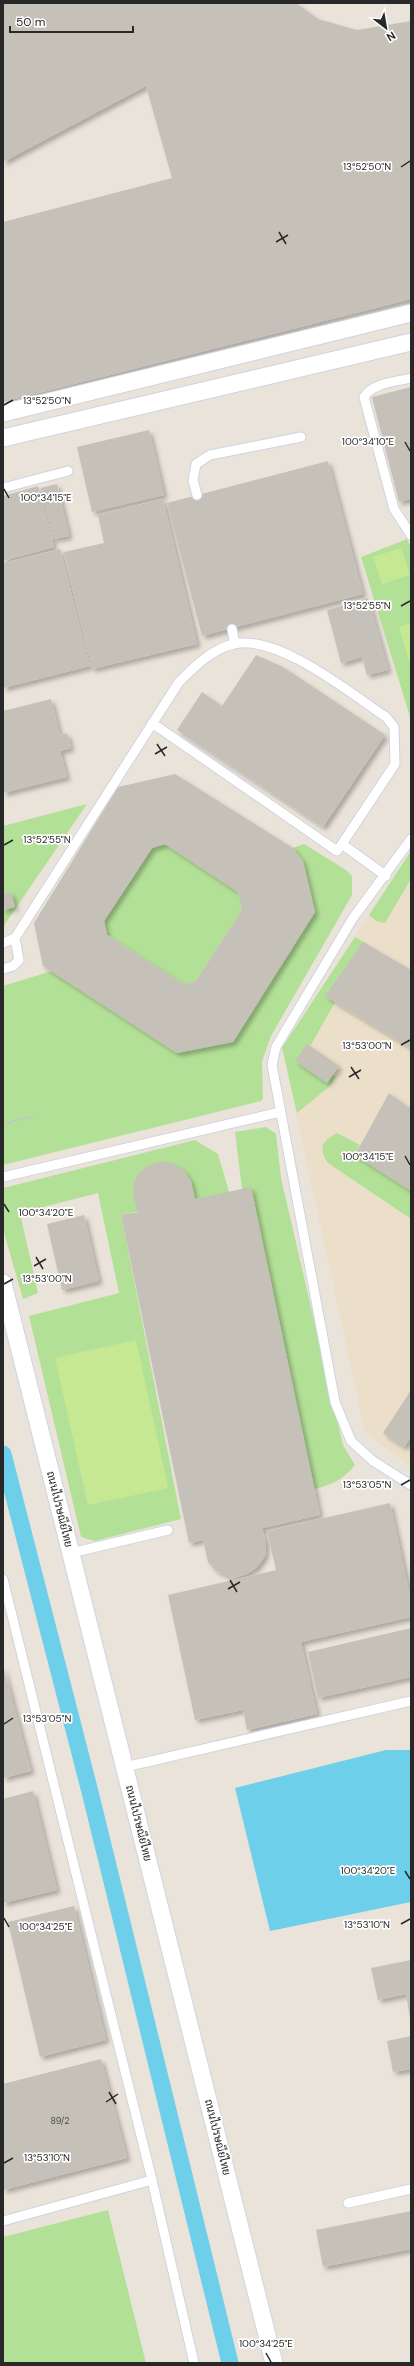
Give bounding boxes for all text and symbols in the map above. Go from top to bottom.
scale bar [10,8,133,34]
north arrow [366,8,406,48]
text: 50 m [16,14,45,30]
text: N [384,29,398,45]
text: 13°52'50"N [343,160,391,173]
text: 13°52'50"N [23,394,71,407]
text: 100°34'10"E [342,435,395,448]
text: 100°34'15"E [20,491,72,504]
text: 13°52'55"N [343,599,391,612]
text: 13°52'55"N [23,833,71,846]
text: 13°53'00"N [342,1039,392,1052]
text: 100°34'15"E [342,1150,394,1163]
text: 100°34'20"E [19,1206,74,1219]
text: 13°53'00"N [22,1272,72,1285]
street label: ถนนไปรษณีย์ไทย [44,1469,77,1548]
text: 13°53'05"N [343,1478,391,1491]
text: 13°53'05"N [23,1712,71,1725]
street label: ถนนไปรษณีย์ไทย [123,1783,156,1862]
text: 100°34'20"E [341,1864,396,1877]
text: 13°53'10"N [344,1918,390,1931]
text: 100°34'25"E [19,1920,73,1933]
street label: ถนนไปรษณีย์ไทย [202,2097,235,2176]
house number: 89/2 [50,2115,70,2127]
text: 13°53'10"N [24,2151,70,2164]
text: 100°34'25"E [239,2337,293,2350]

